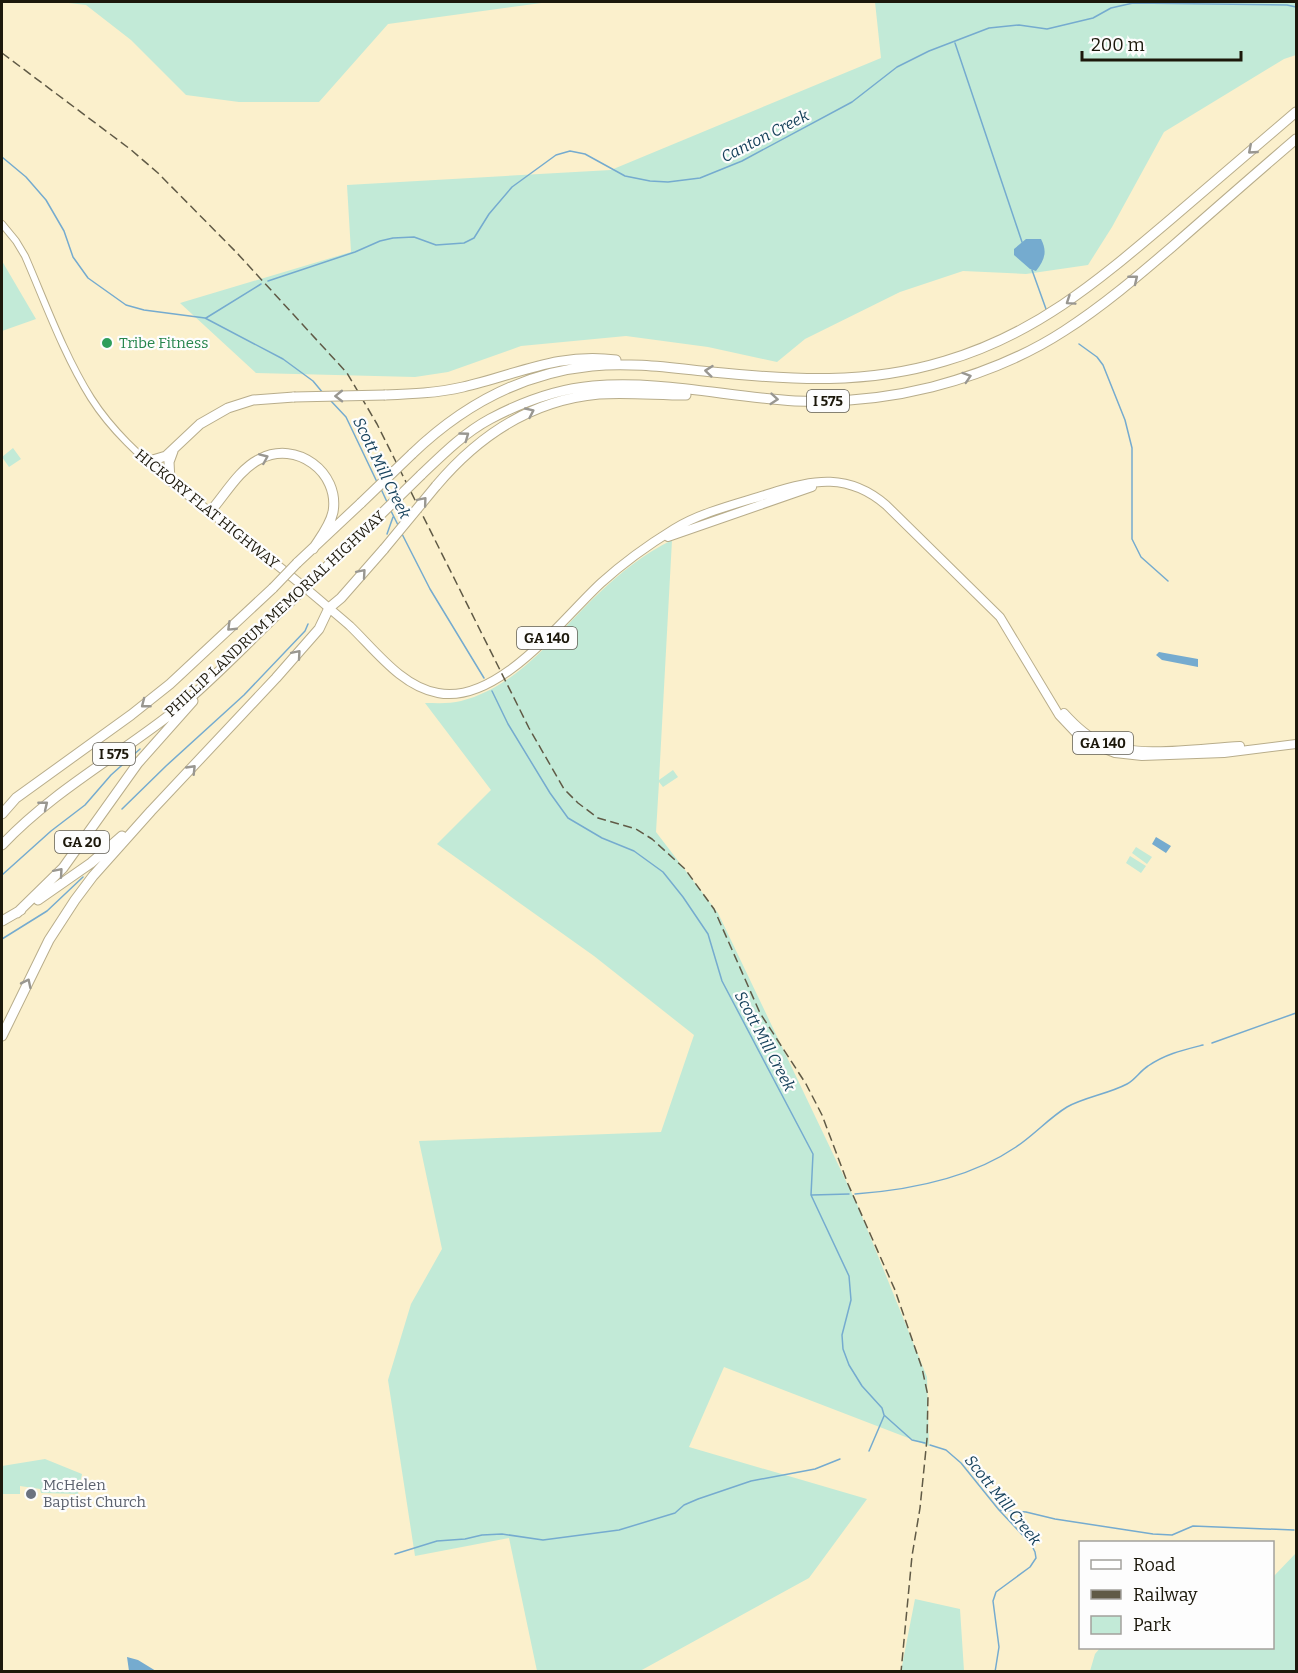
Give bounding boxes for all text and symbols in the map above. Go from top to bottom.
scale bar [1082,24,1241,62]
text: 200 m [1091,34,1145,56]
water label: Canton Creek [718,106,812,166]
one-way arrow [1248,143,1259,154]
one-way arrow [1127,275,1138,286]
one-way arrow [1066,294,1077,305]
place label: Tribe Fitness [119,334,208,352]
marker: Tribe Fitness [100,336,114,350]
one-way arrow [704,365,714,378]
one-way arrow [961,371,972,384]
one-way arrow [335,390,344,402]
road number: I 575 [807,390,849,412]
one-way arrow [770,392,779,405]
one-way arrow [524,407,535,419]
water label: Scott Mill Creek [349,414,415,522]
one-way arrow [459,432,470,443]
street label: HICKORY FLAT HIGHWAY [132,445,283,573]
one-way arrow [257,453,268,465]
one-way arrow [416,497,427,508]
street label: PHILLIP LANDRUM MEMORIAL HIGHWAY [161,507,389,721]
one-way arrow [355,569,366,580]
one-way arrow [228,620,238,631]
road number: GA 140 [517,627,577,649]
one-way arrow [290,650,301,661]
one-way arrow [141,697,152,708]
road number: GA 140 [1073,732,1133,754]
road number: I 575 [93,743,135,765]
one-way arrow [185,765,196,775]
one-way arrow [37,802,48,813]
road number: GA 20 [55,831,109,853]
one-way arrow [52,868,63,879]
one-way arrow [20,979,31,990]
water label: Scott Mill Creek [731,988,800,1095]
water label: Scott Mill Creek [961,1451,1045,1549]
place label: McHelen Baptist Church [43,1476,147,1511]
marker: McHelen Baptist Church [24,1487,38,1501]
legend [1079,1541,1274,1649]
text: Road [1133,1554,1176,1576]
text: Railway [1133,1584,1198,1606]
text: Park [1133,1614,1172,1636]

